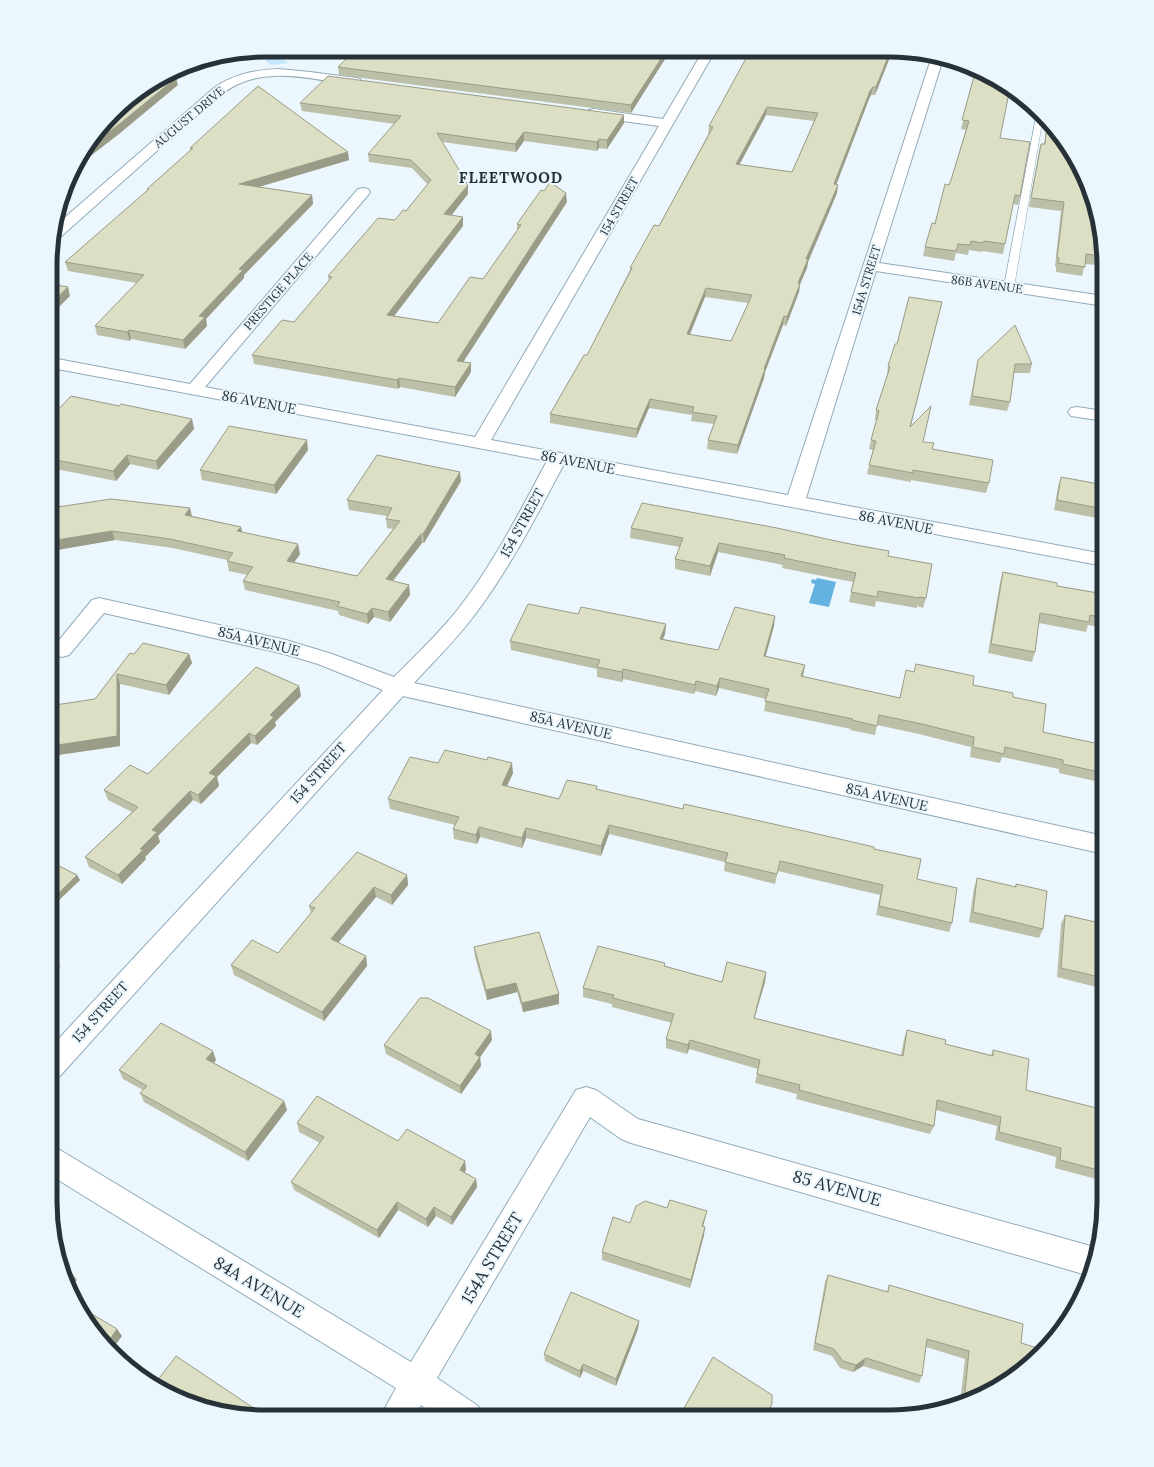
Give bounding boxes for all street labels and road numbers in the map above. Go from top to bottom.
street label: AUGUST DRIVE [150,83,227,152]
street label: 154 STREET [596,174,642,238]
street label: 154A STREET [848,243,884,317]
street label: PRESTIGE PLACE [240,249,316,333]
street label: 86B AVENUE [950,272,1024,296]
street label: 86 AVENUE [220,386,298,418]
street label: 86 AVENUE [539,446,617,478]
street label: 154 STREET [496,485,548,561]
street label: 86 AVENUE [857,506,935,538]
street label: 85A AVENUE [216,622,302,660]
street label: 85A AVENUE [528,707,614,743]
street label: 154 STREET [286,739,350,807]
street label: 85A AVENUE [844,779,930,815]
street label: 154 STREET [68,978,132,1046]
street label: 85 AVENUE [790,1165,884,1211]
street label: 154A STREET [456,1208,528,1308]
street label: 84A AVENUE [210,1251,308,1323]

